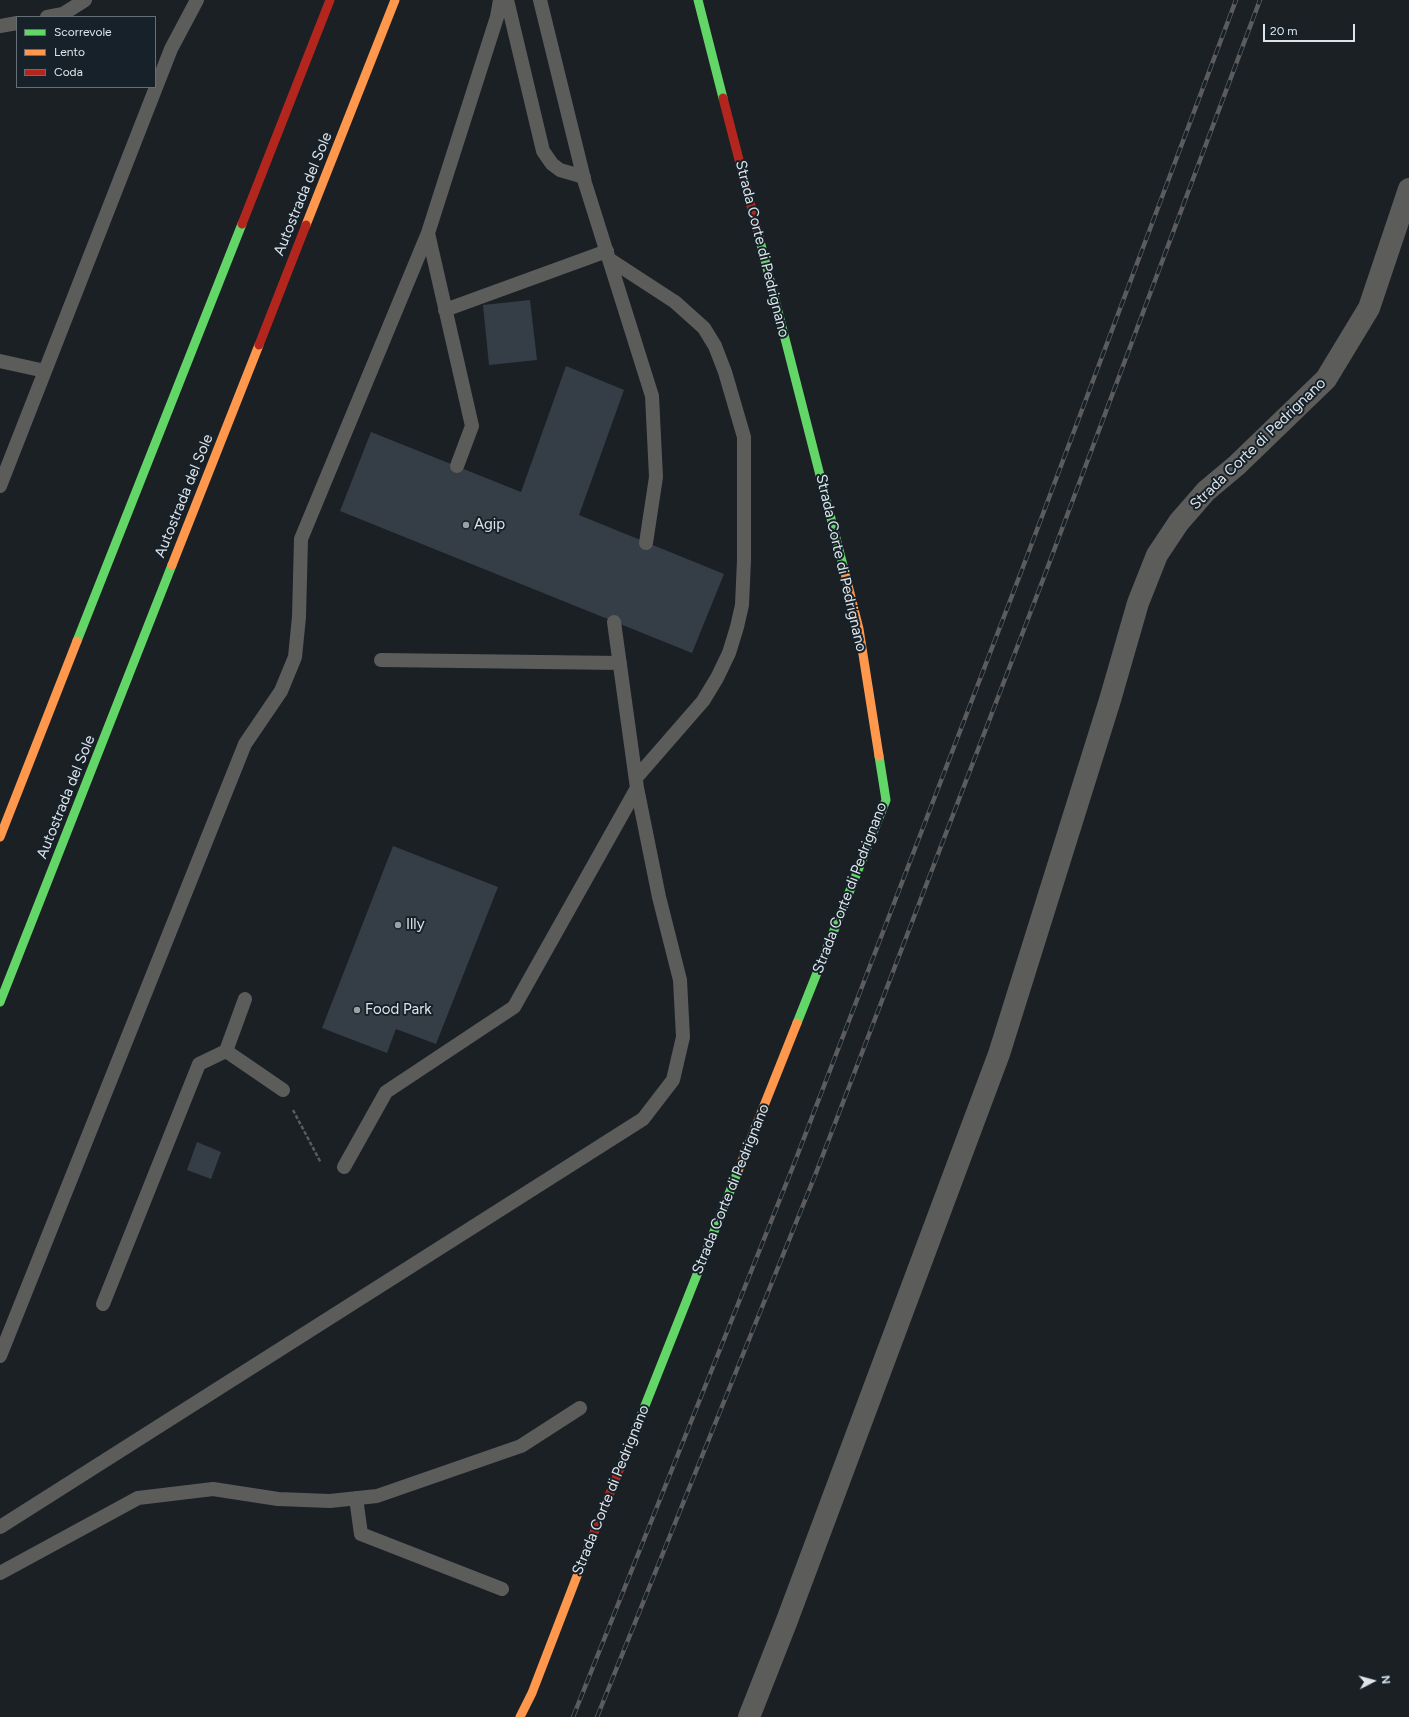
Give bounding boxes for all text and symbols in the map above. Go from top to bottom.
legend [16,16,156,88]
scale bar [1265,16,1357,42]
text: 20 m [1270,24,1298,38]
text: Scorrevole [54,25,112,39]
text: Lento [54,45,85,59]
text: Coda [54,65,83,79]
street label: Autostrada del Sole [270,130,336,258]
street label: Strada Corte di Pedrignano [731,159,793,339]
street label: Strada Corte di Pedrignano [1186,374,1330,514]
street label: Autostrada del Sole [151,432,217,560]
street label: Strada Corte di Pedrignano [812,472,870,654]
place label: Agip [474,516,505,534]
marker: Agip [461,520,471,530]
street label: Autostrada del Sole [33,733,99,861]
street label: Strada Corte di Pedrignano [809,800,891,976]
place label: Illy [406,916,425,934]
marker: Illy [393,920,403,930]
place label: Food Park [365,1001,431,1019]
marker: Food Park [352,1005,362,1015]
street label: Strada Corte di Pedrignano [689,1101,773,1277]
street label: Strada Corte di Pedrignano [569,1402,653,1578]
north arrow [1353,1661,1393,1701]
text: N [1379,1675,1392,1685]

